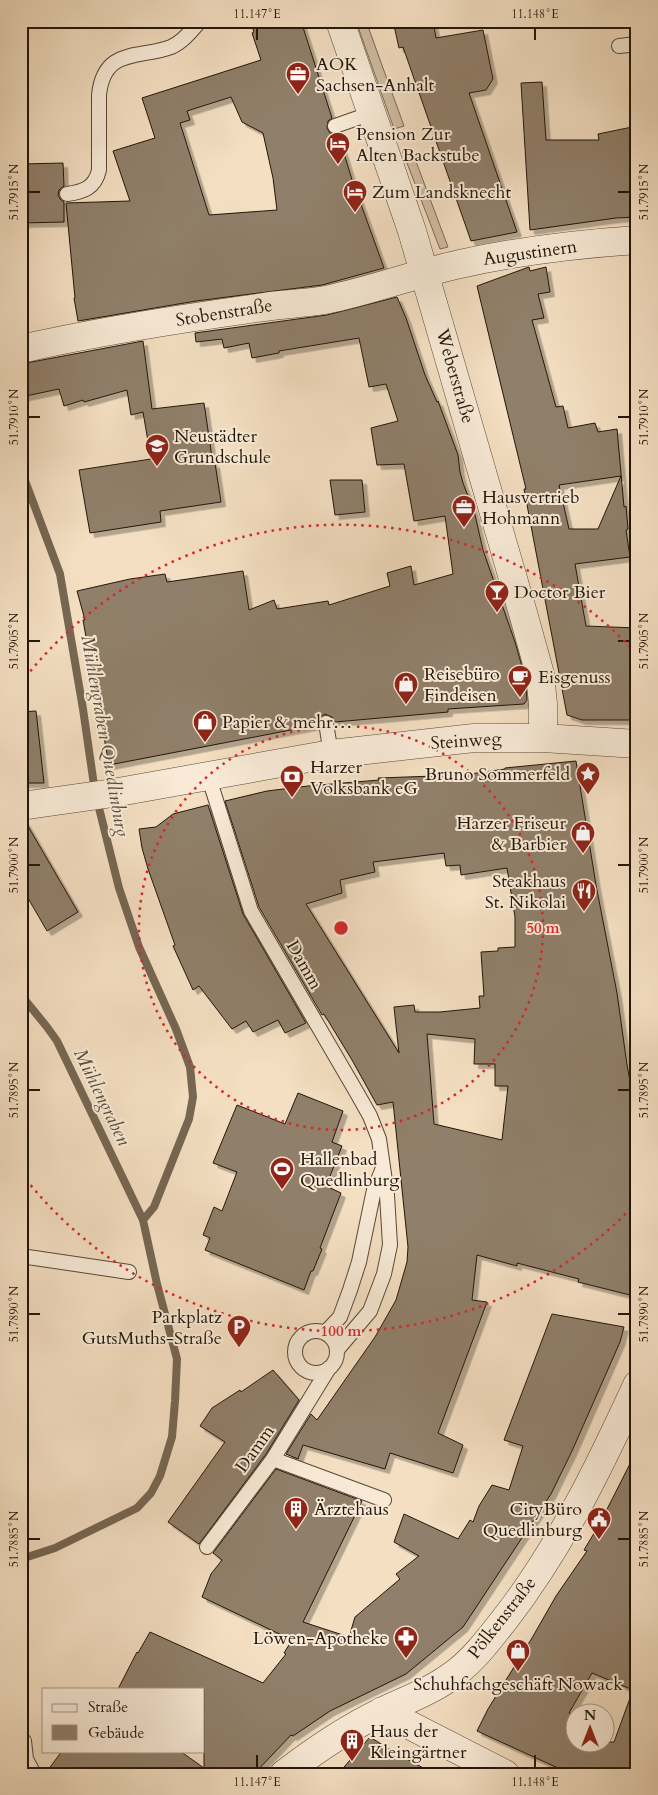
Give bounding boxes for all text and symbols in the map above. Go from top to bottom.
text: 11.147°E [233,6,281,22]
text: 11.148°E [511,6,559,22]
place label: AOK Sachsen-Anhalt [316,52,435,98]
office icon: AOK Sachsen-Anhalt [285,61,311,95]
place label: Pension Zur Alten Backstube [356,122,480,168]
hotel icon: Pension Zur Alten Backstube [325,131,351,165]
text: 51.7915°N [6,163,22,220]
text: 51.7915°N [636,163,652,220]
hotel icon: Zum Landsknecht [342,179,368,213]
place label: Zum Landsknecht [372,180,511,205]
street label: Augustinern [481,234,579,272]
street label: Stobenstraße [174,293,274,333]
street label: Weberstraße [429,325,480,426]
text: 51.7910°N [6,388,22,445]
text: 51.7910°N [636,388,652,445]
place label: Neustädter Grundschule [174,424,271,470]
school or university icon: Neustädter Grundschule [144,433,170,467]
place label: Hausvertrieb Hohmann [482,485,580,531]
office icon: Hausvertrieb Hohmann [451,494,477,528]
bar icon: Doctor Bier [484,579,510,613]
place label: Doctor Bier [514,580,606,605]
text: 51.7905°N [6,612,22,669]
text: 51.7905°N [636,612,652,669]
water label: Mühlengraben Quedlinburg [74,633,136,839]
place label: Reisebüro Findeisen [424,662,500,708]
cafe icon: Eisgenuss [507,664,533,698]
place label: Eisgenuss [538,665,611,690]
shop icon: Reisebüro Findeisen [393,671,419,705]
shop icon: Papier & mehr… [192,709,218,743]
place label: Papier & mehr… [222,710,352,735]
street label: Steinweg [430,726,503,756]
place label: Harzer Volksbank eG [310,755,418,801]
place icon: Bruno Sommerfeld [575,761,601,795]
place label: Bruno Sommerfeld [425,762,570,787]
bank icon: Harzer Volksbank eG [279,764,305,798]
place label: Harzer Friseur & Barbier [456,811,566,857]
shop icon: Harzer Friseur & Barbier [570,820,596,854]
text: 51.7900°N [6,836,22,893]
text: 51.7900°N [636,836,652,893]
place label: Steakhaus St. Nikolai [485,869,566,915]
restaurant icon: Steakhaus St. Nikolai [571,878,597,912]
text: 50 m [526,918,560,938]
centre of rings [332,919,350,937]
street label: Damm [280,936,328,995]
water label: Mühlengraben [67,1044,137,1151]
text: 51.7895°N [6,1061,22,1118]
text: 51.7895°N [636,1061,652,1118]
place label: Hallenbad Quedlinburg [300,1147,400,1193]
sports icon: Hallenbad Quedlinburg [269,1156,295,1190]
text: 51.7890°N [6,1285,22,1342]
text: 51.7890°N [636,1285,652,1342]
place label: Parkplatz GutsMuths-Straße [82,1305,222,1351]
parking icon: Parkplatz GutsMuths-Straße [226,1314,252,1348]
text: 100 m [321,1321,362,1341]
street label: Damm [230,1420,281,1478]
building icon: Ärztehaus [283,1496,309,1530]
place label: Ärztehaus [314,1497,389,1522]
place label: CityBüro Quedlinburg [483,1497,583,1543]
public building icon: CityBüro Quedlinburg [586,1506,612,1540]
text: 51.7885°N [6,1510,22,1567]
text: 51.7885°N [636,1510,652,1567]
street label: Pölkenstraße [462,1572,542,1664]
pharmacy icon: Löwen-Apotheke [393,1625,419,1659]
place label: Löwen-Apotheke [253,1626,388,1651]
shop icon: Schuhfachgeschäft Nowack [505,1638,531,1672]
place label: Schuhfachgeschäft Nowack [413,1672,623,1697]
legend [42,1688,205,1752]
text: Straße [88,1697,128,1717]
north arrow [566,1702,616,1752]
text: N [584,1706,596,1725]
place label: Haus der Kleingärtner [370,1719,467,1765]
text: Gebäude [88,1723,145,1743]
building icon: Haus der Kleingärtner [339,1728,365,1762]
text: 11.147°E [233,1774,281,1790]
text: 11.148°E [511,1774,559,1790]

